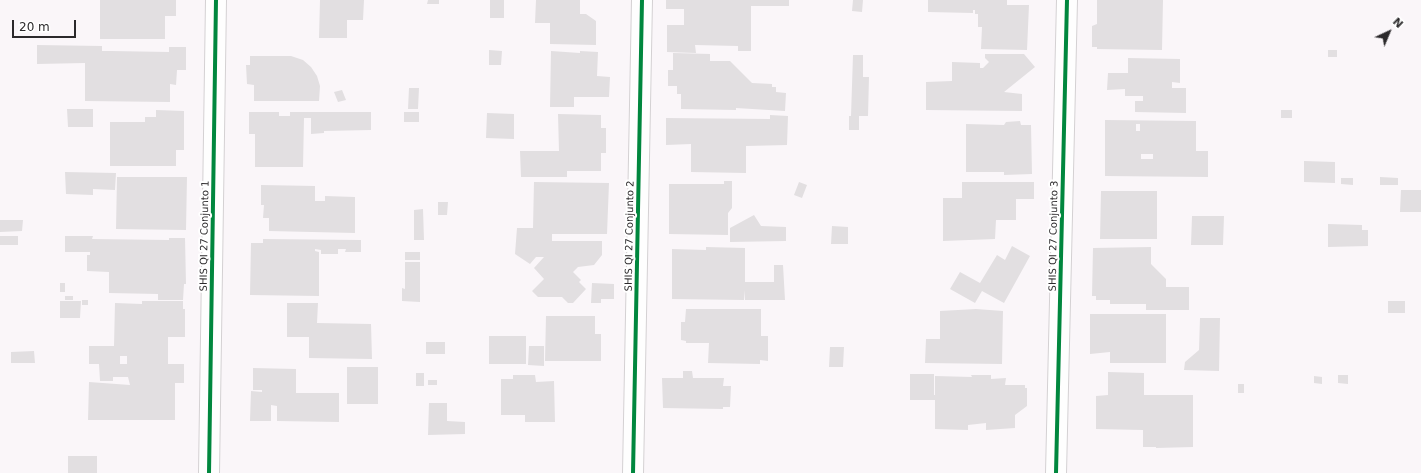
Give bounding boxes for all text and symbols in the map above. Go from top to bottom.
scale bar [14,12,78,38]
north arrow [1369,12,1409,52]
text: N [1390,15,1406,31]
text: 20 m [19,20,50,34]
street label: SHIS QI 27 Conjunto 1 [198,181,212,291]
street label: SHIS QI 27 Conjunto 2 [623,181,637,291]
street label: SHIS QI 27 Conjunto 3 [1047,181,1061,291]

